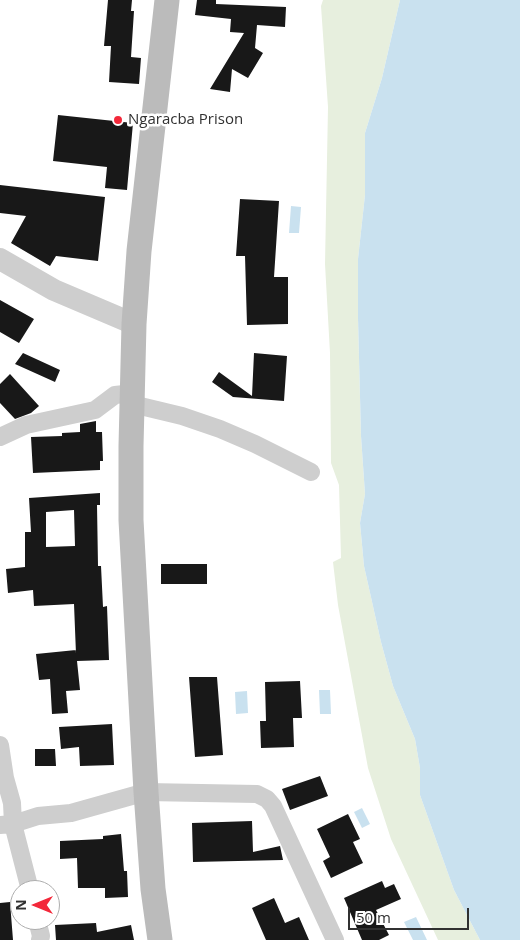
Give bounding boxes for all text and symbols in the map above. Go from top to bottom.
place label: Ngaracba Prison [128,111,243,129]
marker: Ngaracba Prison [112,114,124,126]
north arrow [10,880,60,930]
scale bar [350,898,471,930]
text: N [11,899,30,911]
text: 50 m [356,907,391,927]

